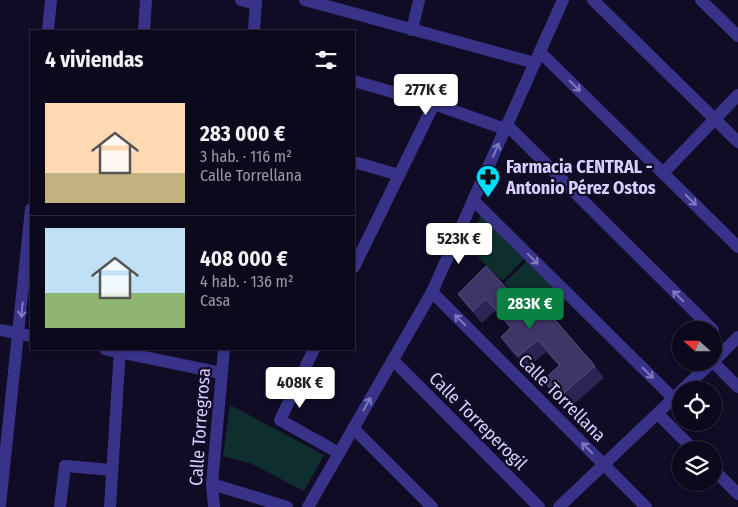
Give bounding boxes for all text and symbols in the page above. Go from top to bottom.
icon: filters [312,46,340,74]
text: 4 viviendas [45,47,143,73]
pin: 277K € [385,74,467,116]
text: 277K € [405,80,447,99]
one-way arrow [569,80,581,92]
text: 283 000 € [200,121,285,147]
icon: home [85,123,145,183]
one-way arrow [491,143,501,158]
text: 3 hab. · 116 m² [200,147,292,166]
place label: Farmacia CENTRAL - Antonio Pérez Ostos [505,156,656,199]
pharmacy icon: Farmacia CENTRAL - Antonio Pérez Ostos [475,164,501,198]
text: Calle Torrellana [200,166,302,185]
one-way arrow [684,194,696,206]
pin: 523K € [418,222,500,265]
text: 523K € [437,229,481,248]
text: 408 000 € [200,246,288,272]
icon: home [85,248,145,308]
one-way arrow [526,253,539,265]
text: 4 hab. · 136 m² [200,272,294,291]
pin: 283K € [489,288,571,330]
one-way arrow [672,290,685,302]
text: Casa [200,291,230,310]
text: 283K € [508,294,552,313]
one-way arrow [17,302,26,318]
one-way arrow [454,314,466,326]
north arrow [672,321,722,371]
map controls [672,321,722,491]
street label: Calle Torrellana [514,350,610,446]
pin: 408K € [259,366,341,409]
street label: Calle Torregrosa [185,367,215,487]
street label: Calle Torreperogil [424,367,532,475]
one-way arrow [642,367,654,380]
text: 408K € [277,373,323,392]
button: locate [672,381,722,431]
one-way arrow [363,398,373,412]
one-way arrow [581,441,593,454]
button: layers [672,441,722,491]

